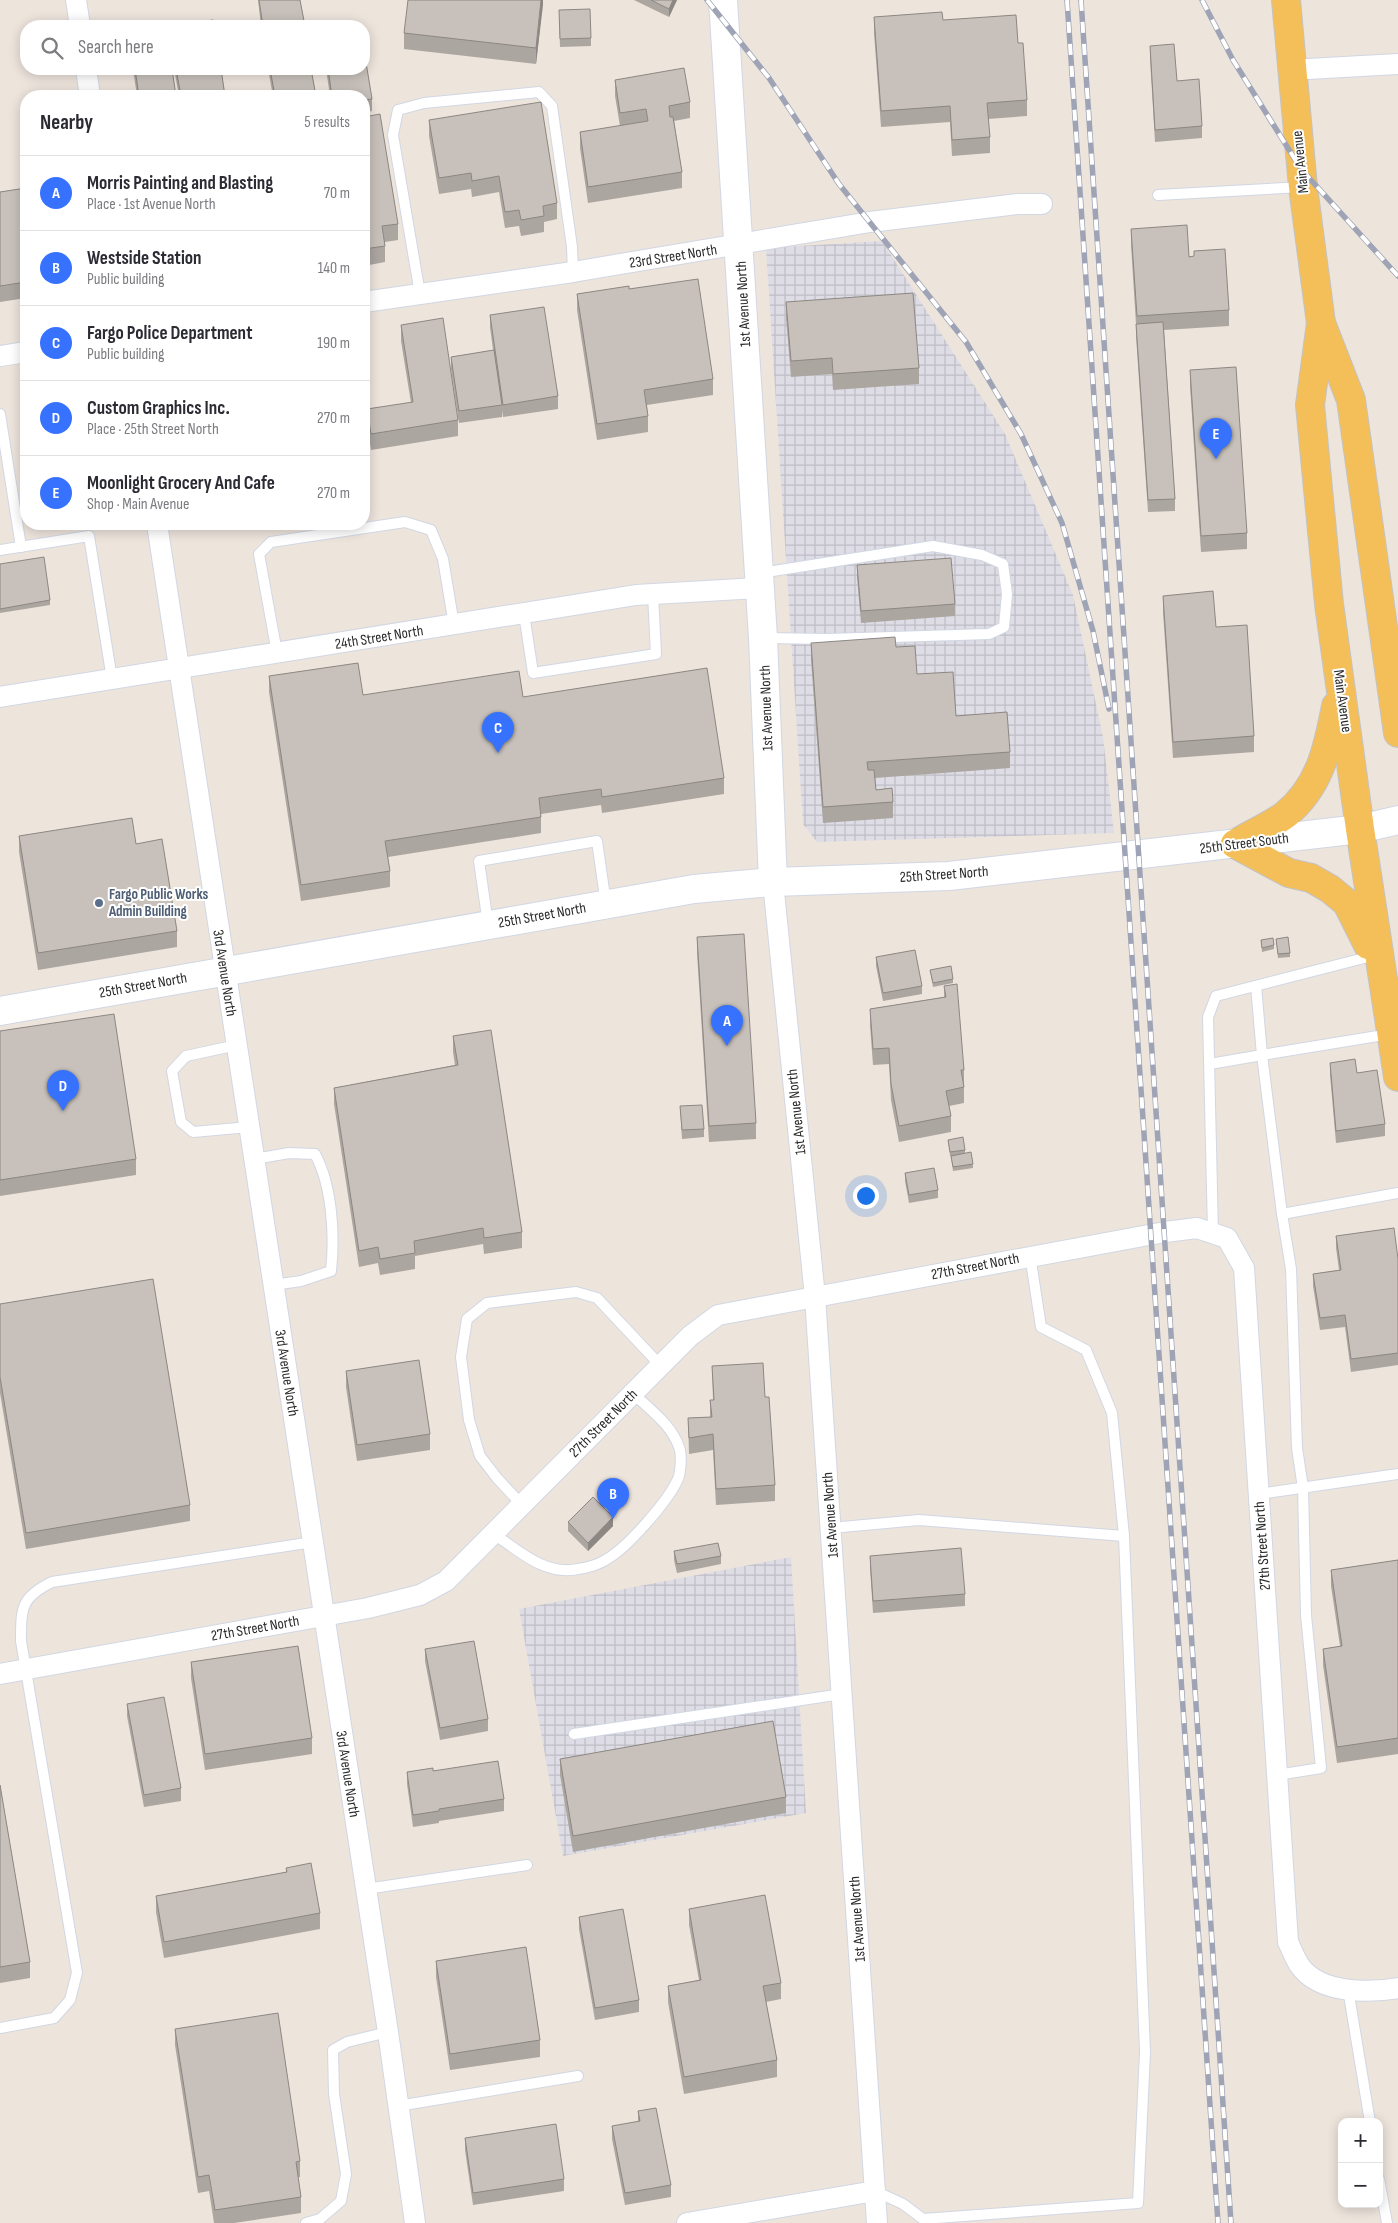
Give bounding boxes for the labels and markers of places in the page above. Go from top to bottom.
pin: E [1200,418,1232,459]
pin: C [482,712,514,753]
place label: Fargo Public Works Admin Building [108,885,209,921]
marker: Fargo Public Works Admin Building [93,897,105,909]
pin: A [711,1005,743,1046]
pin: D [47,1070,79,1111]
pin: B [597,1478,629,1519]

